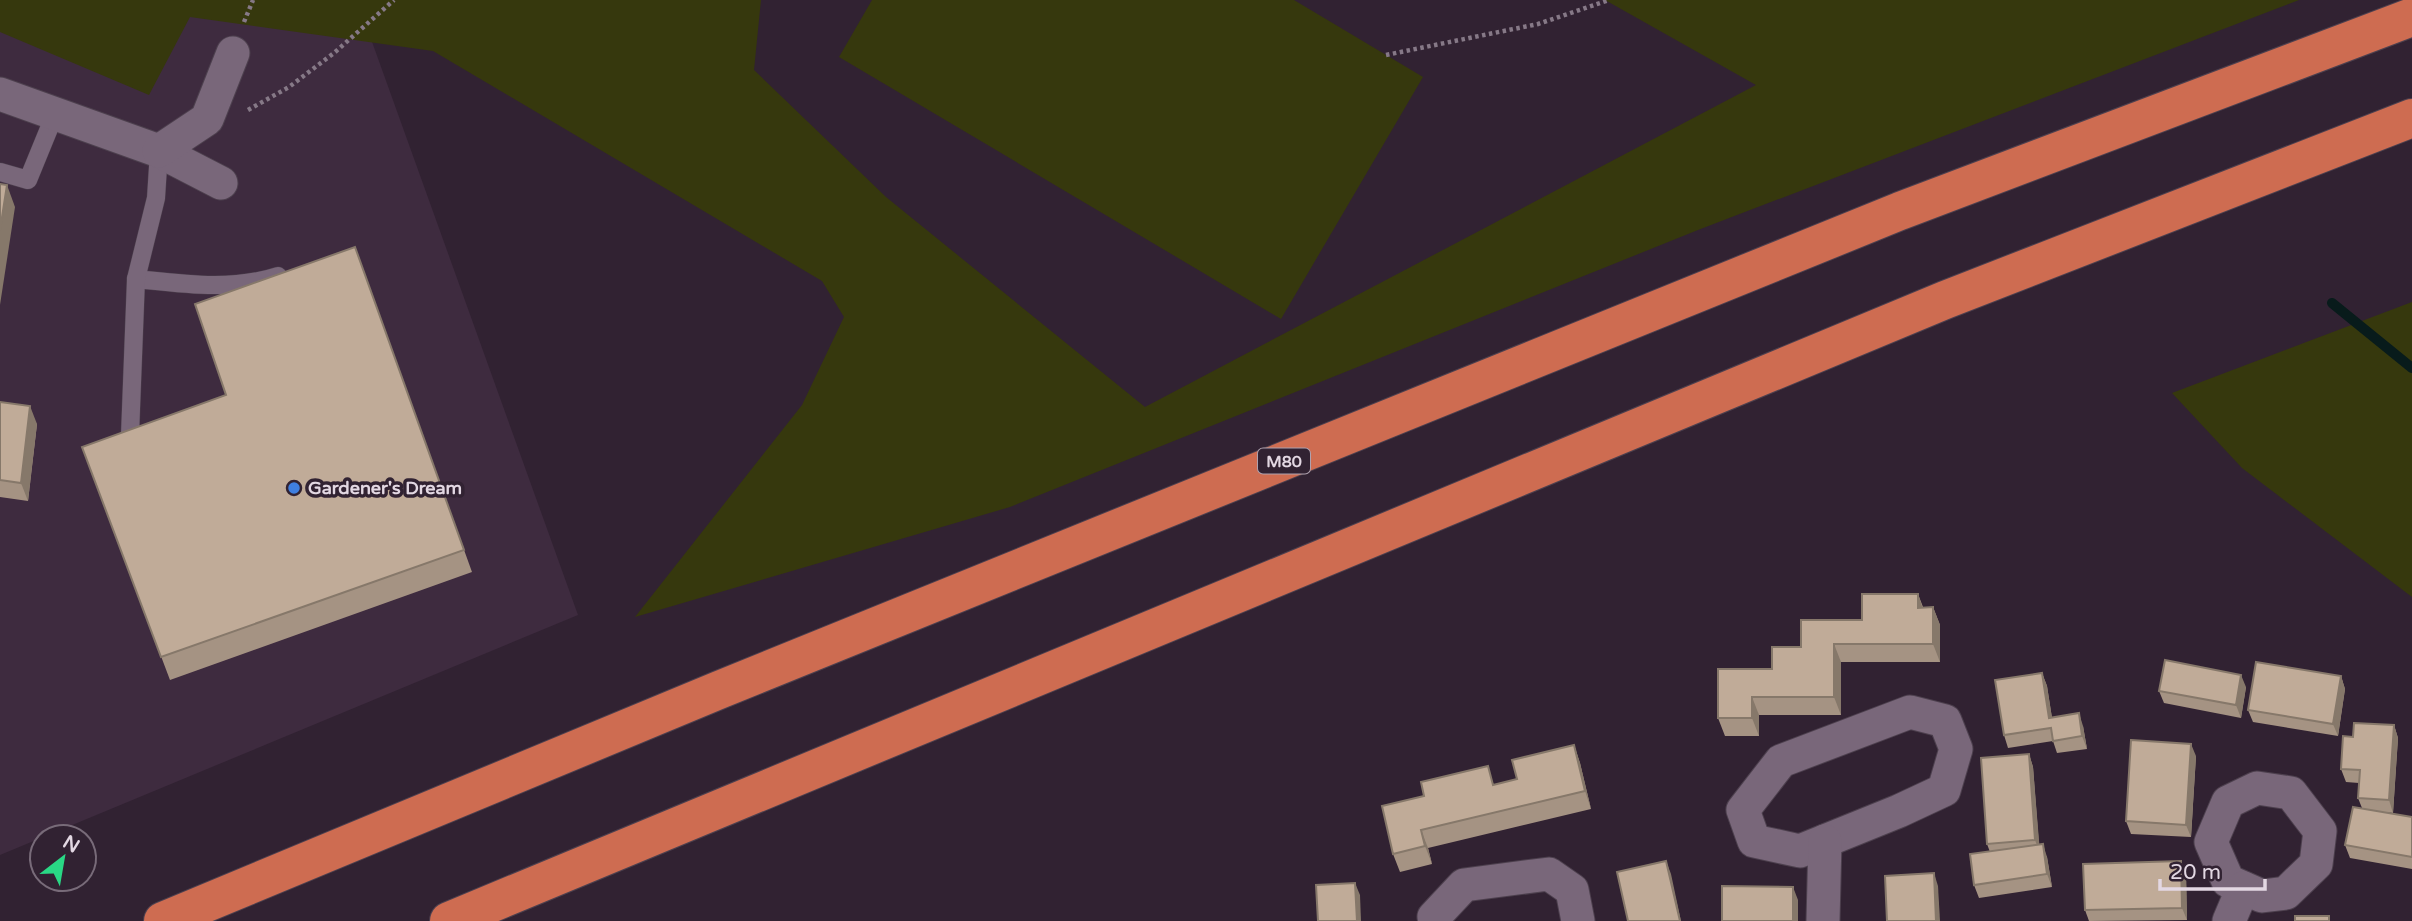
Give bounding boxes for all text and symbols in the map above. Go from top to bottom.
road number: M80 [1258,448,1310,474]
place label: Gardener's Dream [308,477,462,499]
marker: Gardener's Dream [286,480,302,496]
north arrow [28,823,98,893]
text: N [59,831,83,858]
scale bar [2160,848,2265,892]
text: 20 m [2170,860,2221,885]

